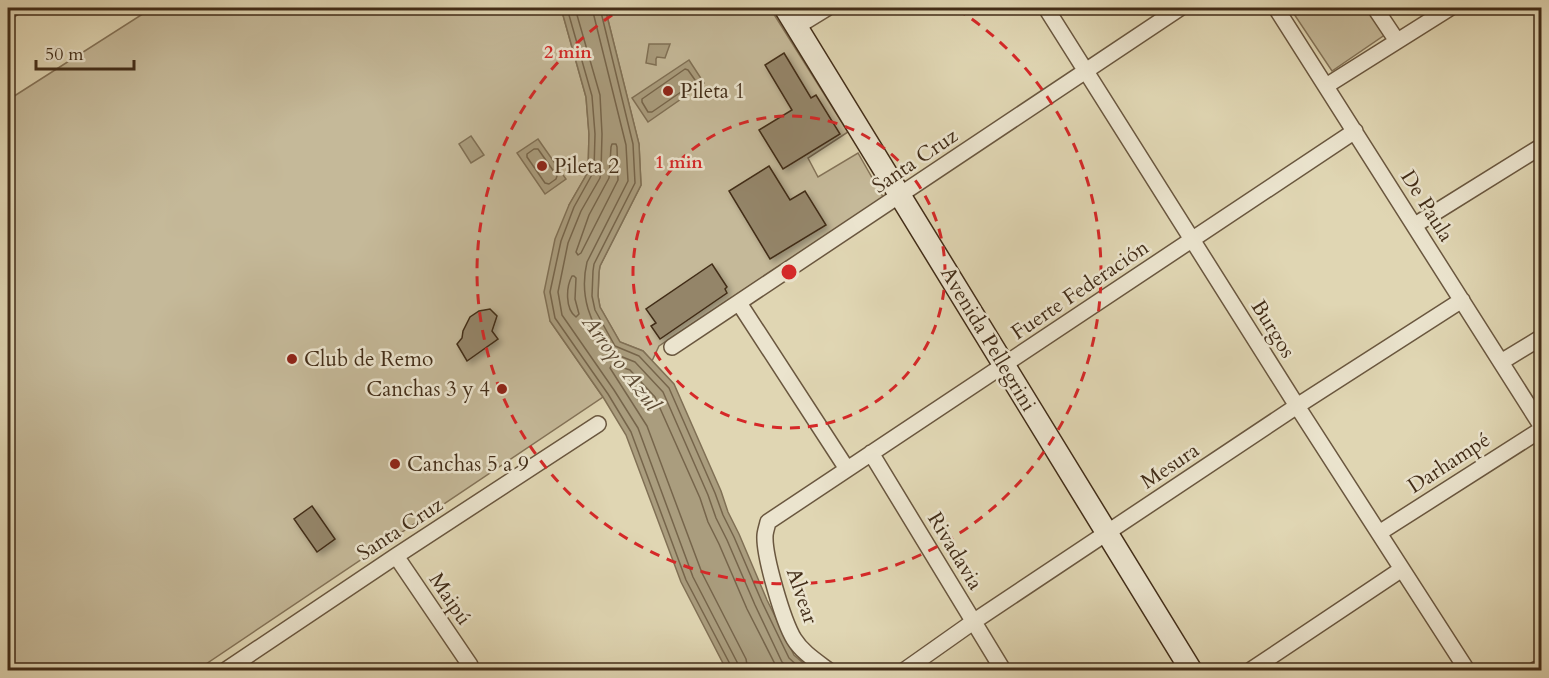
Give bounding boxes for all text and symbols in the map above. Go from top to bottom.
scale bar [36,33,134,71]
text: 2 min [544,40,592,65]
text: 50 m [45,42,84,67]
place label: Pileta 1 [680,77,745,106]
marker: Pileta 1 [661,84,675,98]
street label: Santa Cruz [866,121,964,200]
text: 1 min [655,150,703,175]
place label: Pileta 2 [554,152,620,181]
marker: Pileta 2 [535,159,549,173]
street label: De Paula [1394,165,1460,247]
street label: Fuerte Federación [1005,233,1155,347]
street label: Avenida Pellegrini [933,261,1043,417]
centre of rings [779,262,799,282]
street label: Burgos [1244,294,1302,364]
water label: Arroyo Azul [574,308,668,418]
place label: Club de Remo [304,345,433,374]
marker: Club de Remo [285,352,299,366]
place label: Canchas 3 y 4 [366,375,490,404]
marker: Canchas 3 y 4 [495,382,509,396]
street label: Darhampé [1402,426,1496,500]
street label: Mesura [1135,436,1205,496]
place label: Canchas 5 a 9 [407,450,529,479]
marker: Canchas 5 a 9 [388,457,402,471]
street label: Santa Cruz [351,490,449,568]
street label: Rivadavia [920,507,990,595]
street label: Alvear [779,564,825,628]
street label: Maipú [422,567,478,631]

